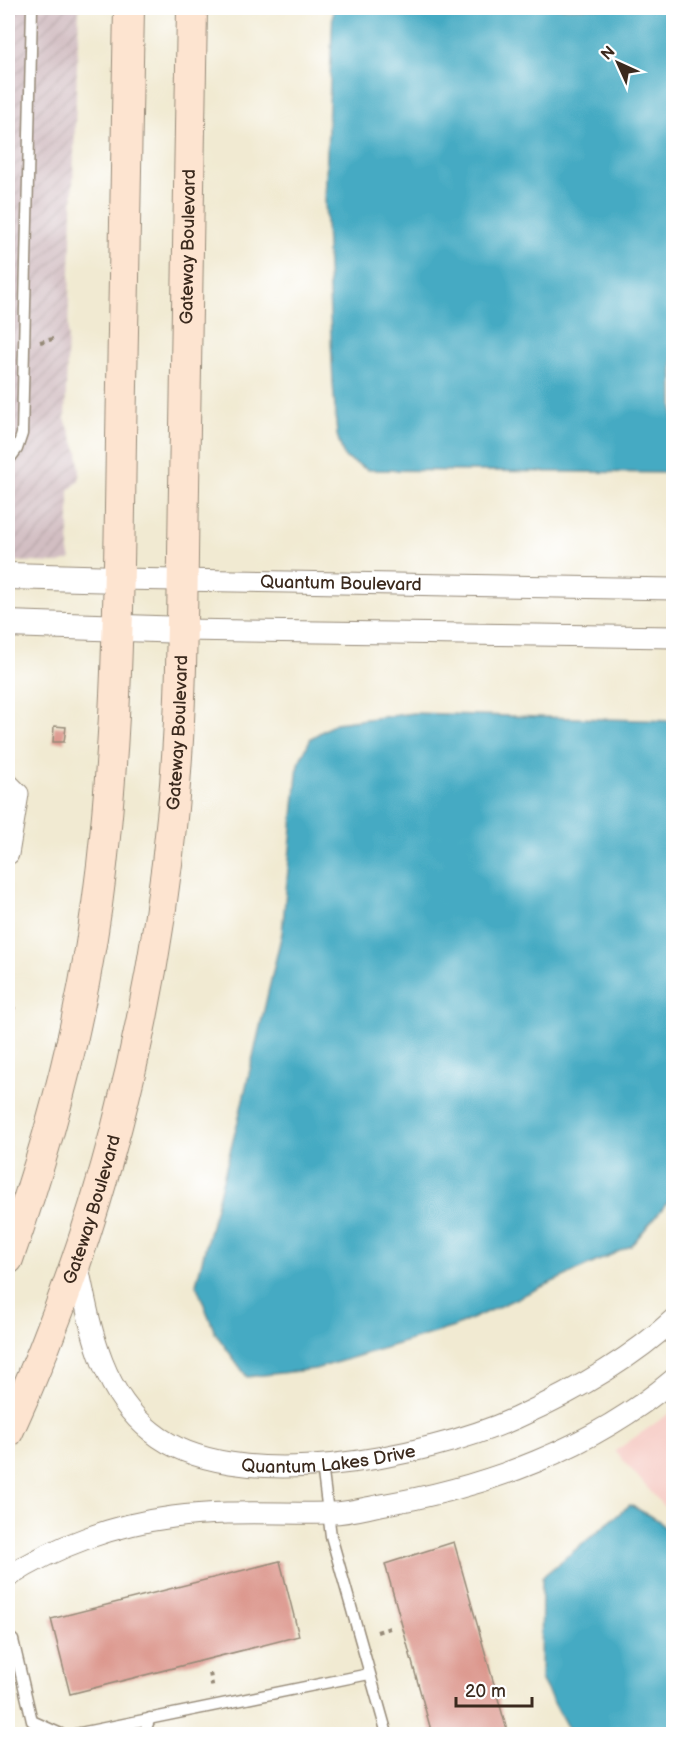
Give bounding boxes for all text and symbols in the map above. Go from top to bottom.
north arrow [588,33,648,93]
text: N [597,42,619,64]
street label: Gateway Boulevard [176,169,200,325]
street label: Quantum Boulevard [260,571,422,595]
street label: Gateway Boulevard [162,655,192,811]
street label: Gateway Boulevard [59,1132,125,1287]
street label: Quantum Lakes Drive [240,1440,418,1477]
scale bar [456,1670,532,1708]
text: 20 m [465,1681,506,1702]

